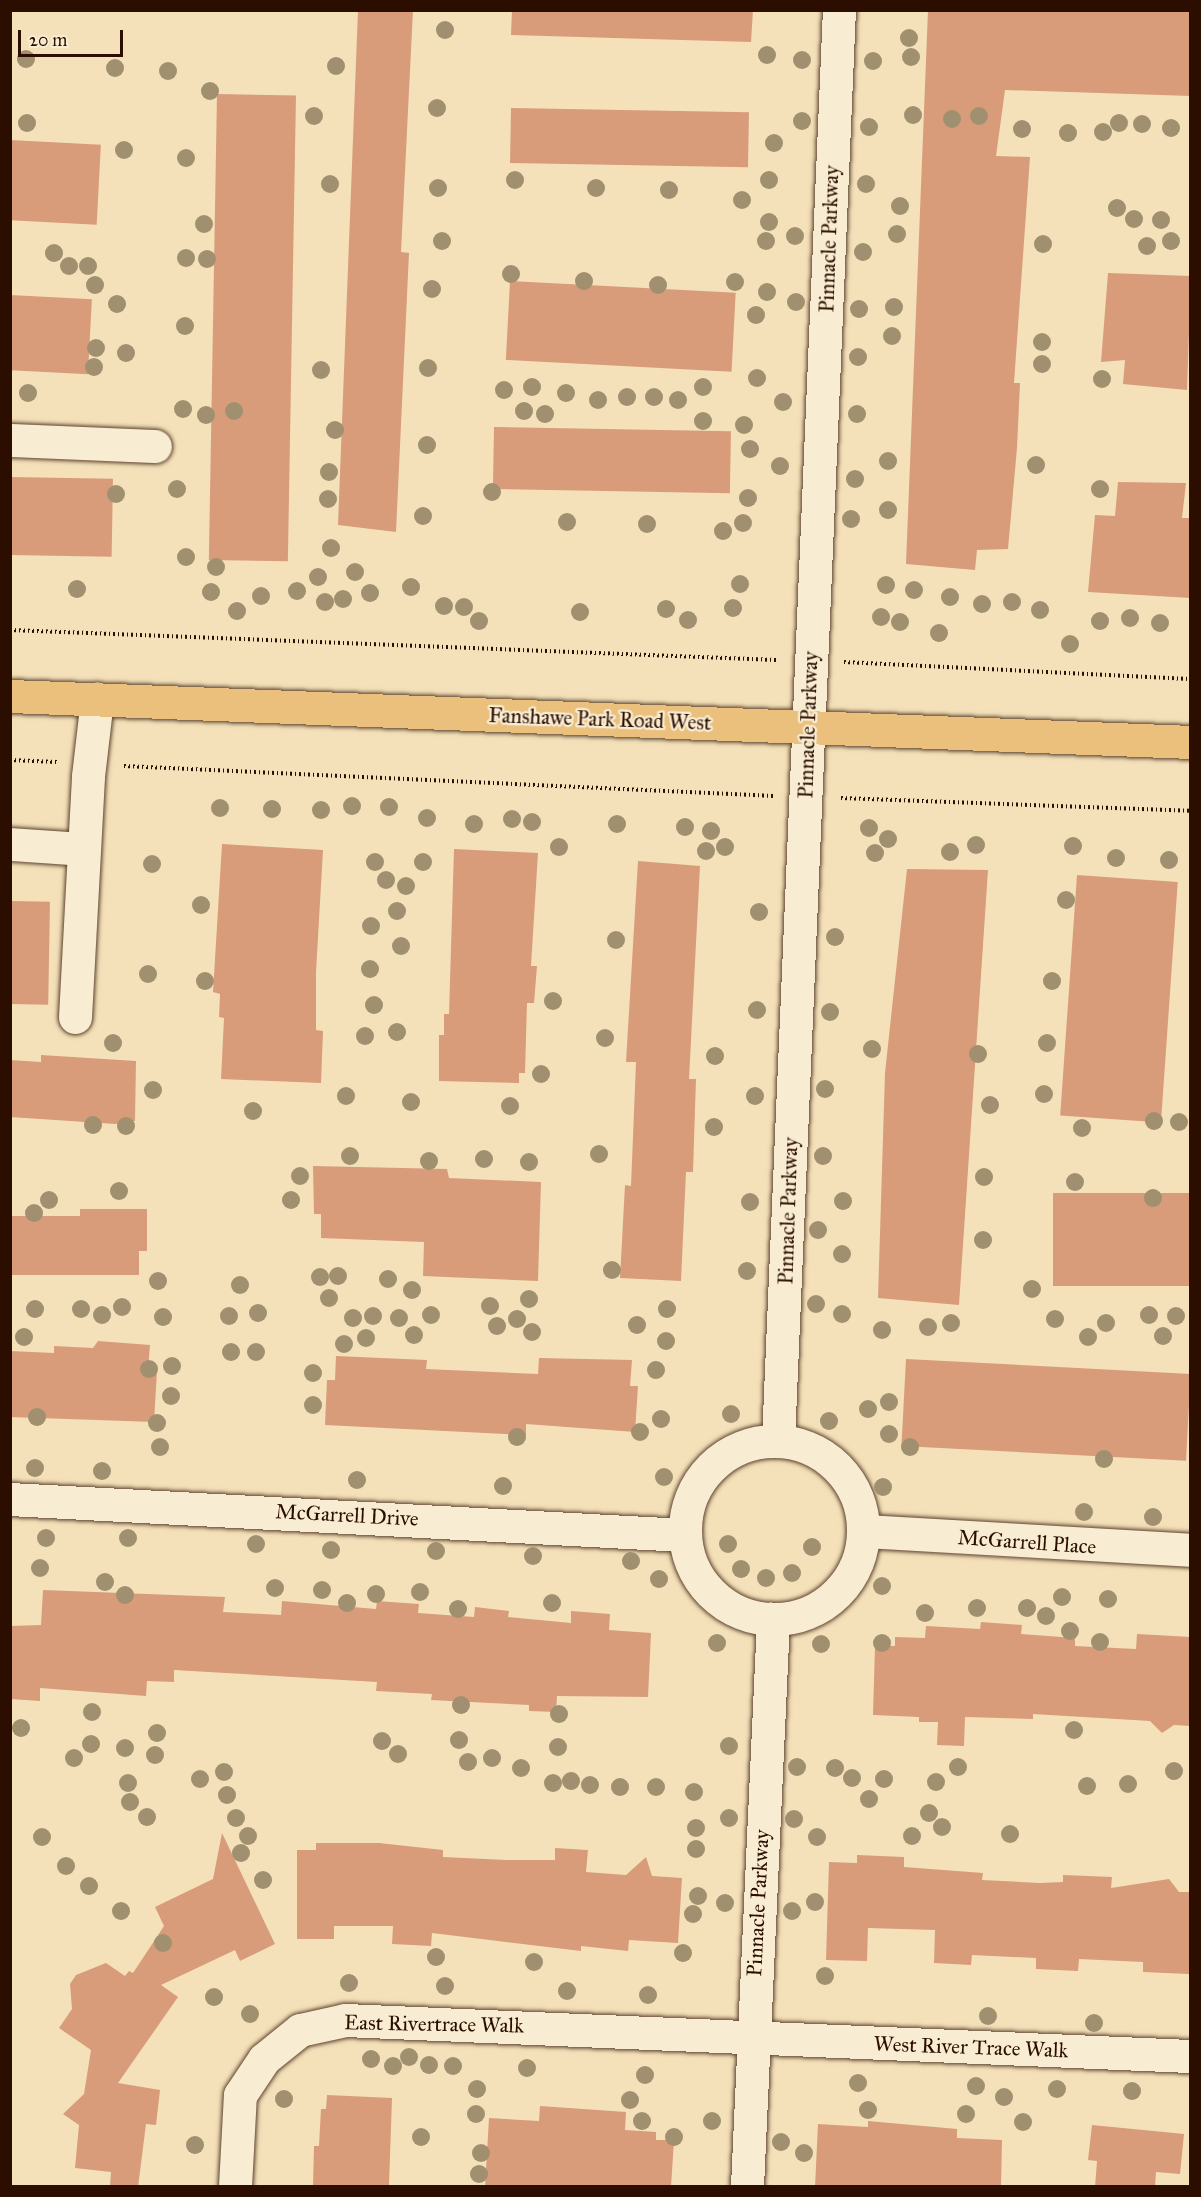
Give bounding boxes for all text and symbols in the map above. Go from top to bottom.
scale bar [21,18,126,56]
text: 20 m [29,29,67,51]
street label: Pinnacle Parkway [814,165,844,313]
street label: Pinnacle Parkway [793,651,823,799]
street label: Fanshawe Park Road West [488,703,712,735]
street label: Pinnacle Parkway [773,1137,803,1285]
street label: McGarrell Drive [275,1499,419,1531]
street label: McGarrell Place [957,1525,1097,1559]
street label: Pinnacle Parkway [742,1829,774,1977]
street label: East Rivertrace Walk [344,2010,524,2038]
street label: West River Trace Walk [873,2031,1069,2063]

